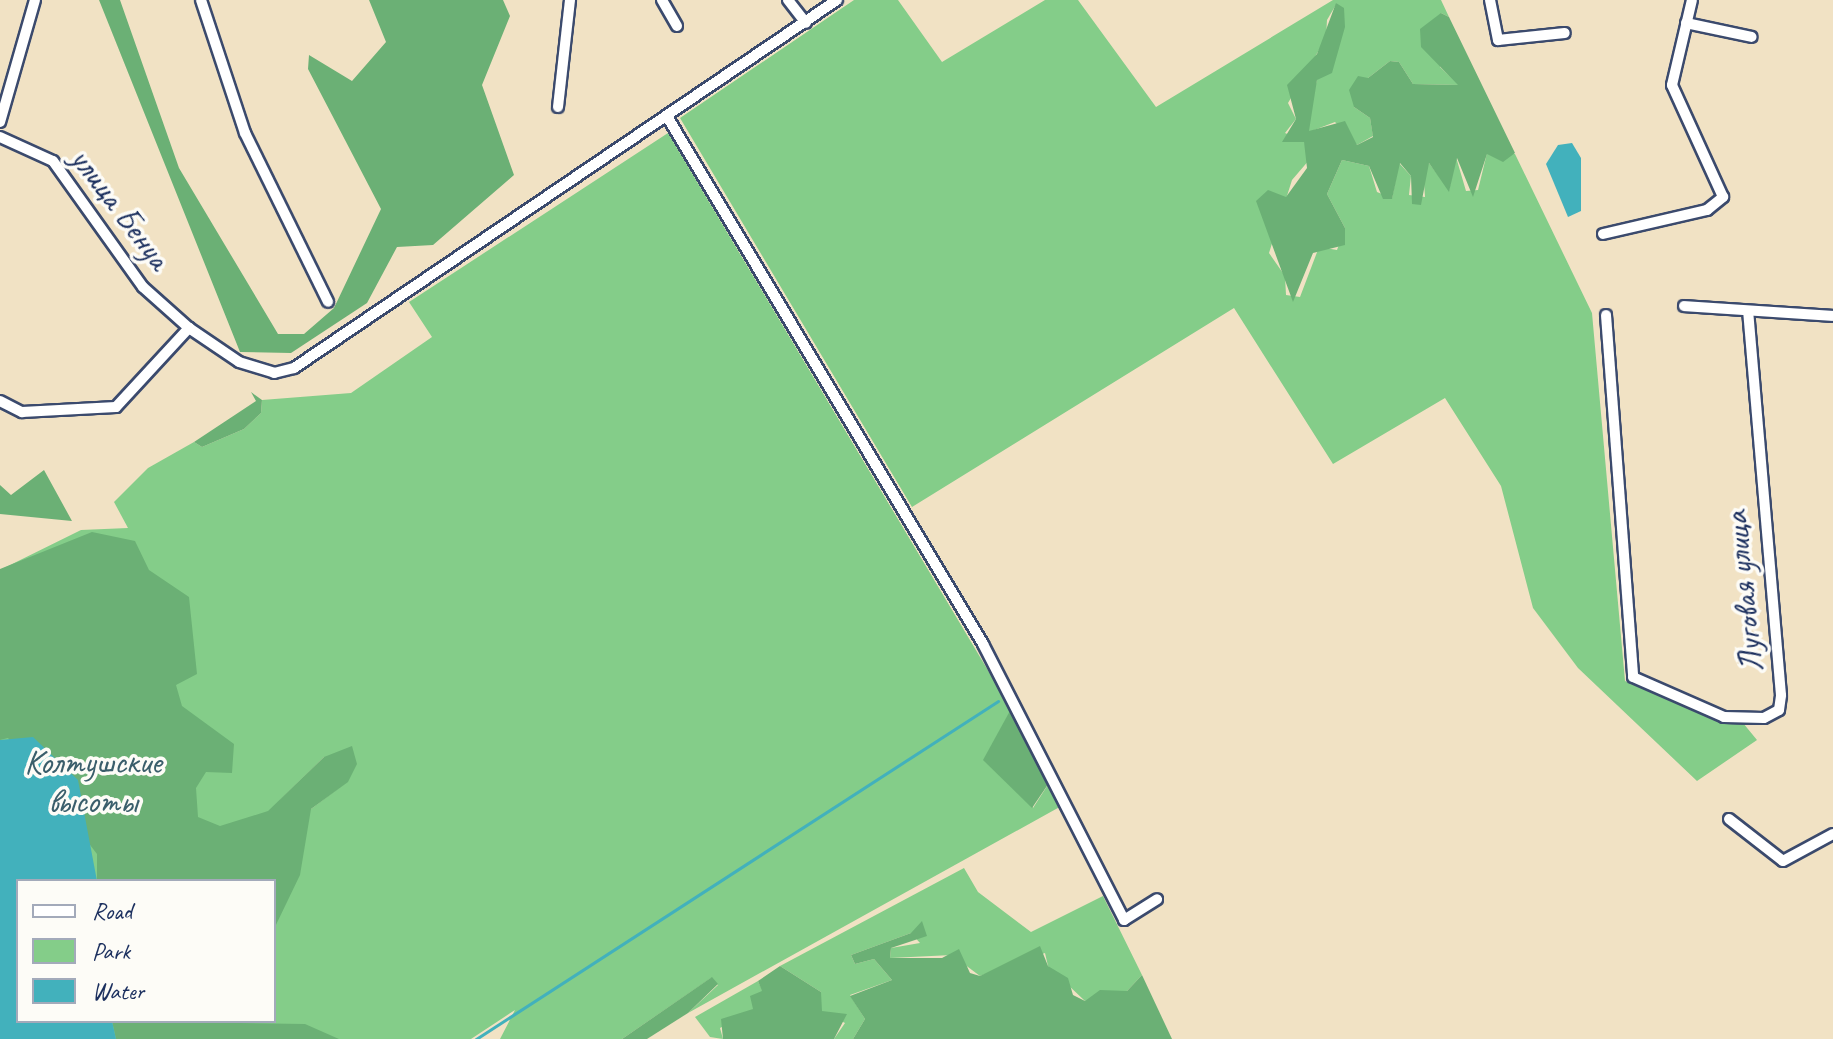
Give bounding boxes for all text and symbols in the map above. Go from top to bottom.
street label: улица Бенуа [62,139,180,277]
street label: Луговая улица [1714,509,1772,675]
park label: Колтушские высоты [24,741,162,820]
legend [16,879,276,1023]
text: Road [92,896,132,926]
text: Park [92,936,130,966]
text: Water [92,976,144,1006]

